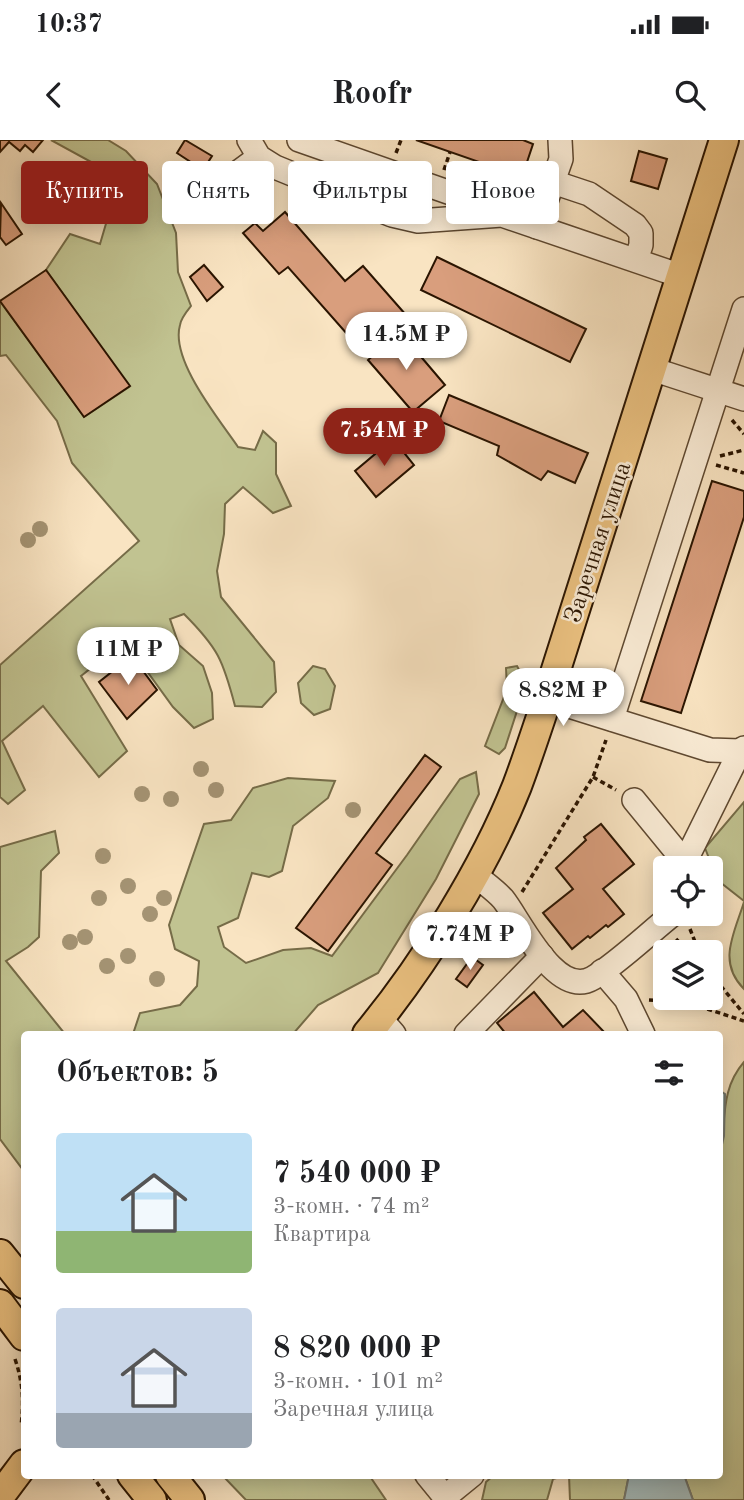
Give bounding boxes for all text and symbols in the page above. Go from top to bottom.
text: 10:37 [35,12,103,38]
icon: back [35,76,73,114]
icon: search [671,76,709,114]
text: Roofr [332,79,412,111]
chip: Купить [21,161,148,224]
chip: Снять [162,161,274,224]
chip: Фильтры [288,161,432,224]
chip: Новое [446,161,559,224]
pin: 14.5M ₽ [341,313,471,372]
text: 14.5M ₽ [361,323,451,346]
pin: 7.54M ₽ [319,408,449,468]
text: 7.54M ₽ [339,419,429,442]
street label: Заречная улица [562,459,636,626]
pin: 11M ₽ [79,628,177,687]
text: 11M ₽ [93,638,163,661]
pin: 8.82M ₽ [498,668,628,728]
text: 8.82M ₽ [518,679,608,702]
map controls [653,856,723,1010]
button: locate [653,856,723,926]
pin: 7.74M ₽ [405,912,535,972]
text: 7.74M ₽ [425,923,515,946]
button: layers [653,940,723,1010]
icon: filters [650,1054,688,1092]
text: Объектов: 5 [56,1058,219,1088]
text: 7 540 000 ₽ [273,1159,441,1189]
icon: home [112,1161,196,1245]
text: 3-комн. · 74 m² [273,1195,430,1218]
text: Квартира [273,1223,371,1246]
text: 8 820 000 ₽ [273,1334,441,1364]
icon: home [112,1336,196,1420]
text: 3-комн. · 101 m² [273,1370,443,1393]
text: Заречная улица [273,1398,434,1421]

